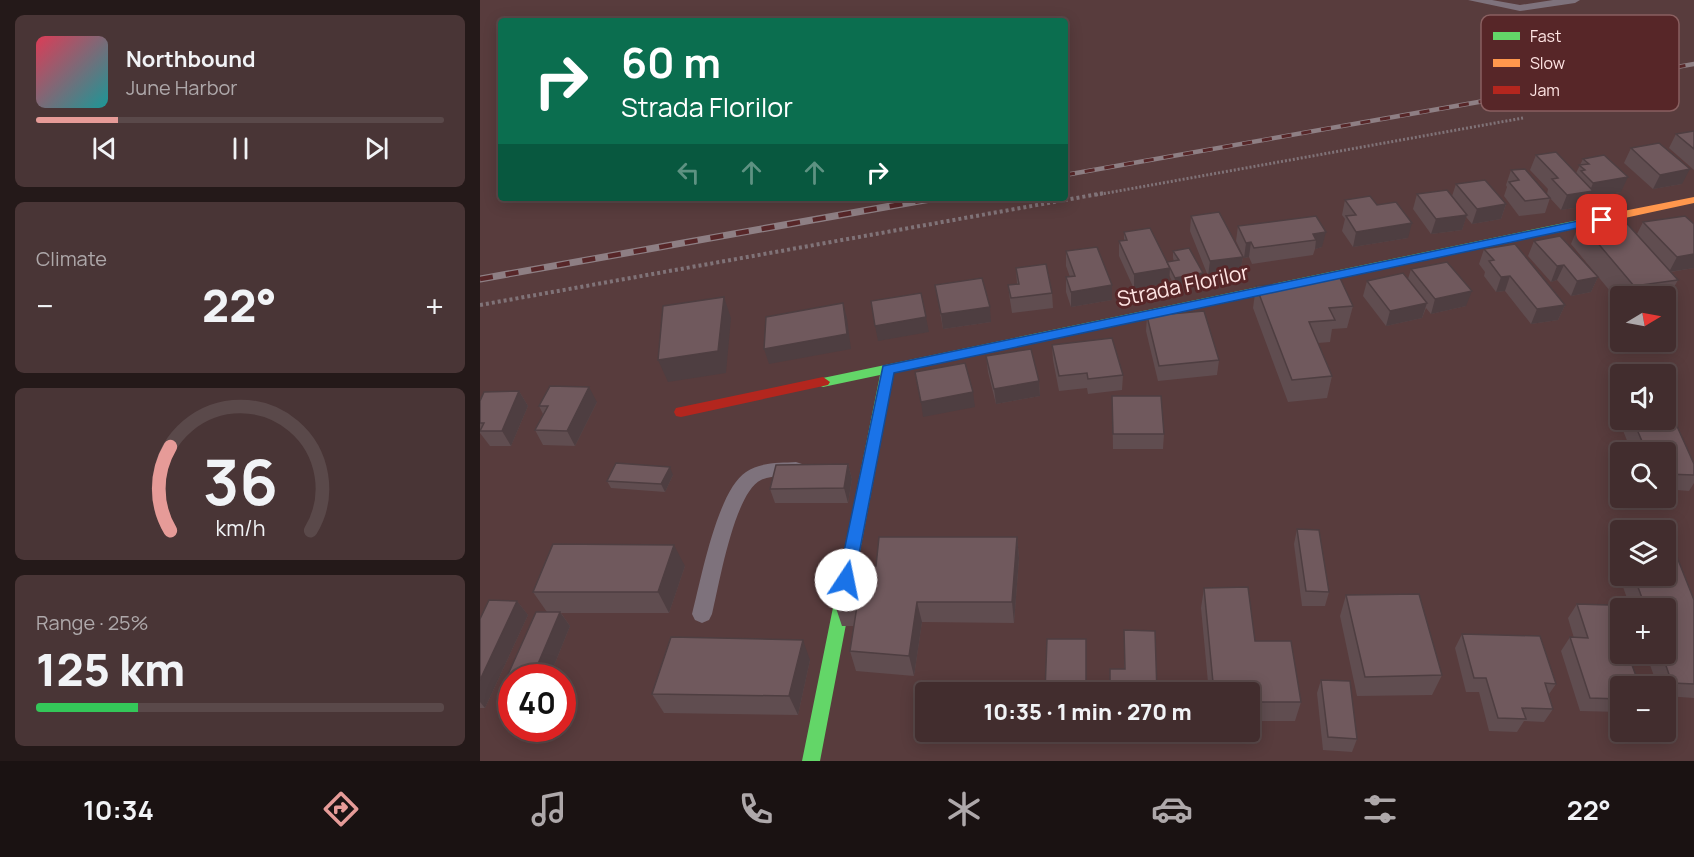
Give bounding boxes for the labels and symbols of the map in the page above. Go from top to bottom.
legend [1481,15,1679,111]
text: Fast [1530,25,1561,47]
text: Slow [1530,52,1565,74]
text: Jam [1530,79,1560,101]
pin [1576,194,1627,245]
street label: Strada Florilor [1114,257,1252,313]
north arrow [1610,286,1676,352]
position arrow [814,548,878,612]
speed limit sign: 40 [498,664,576,742]

